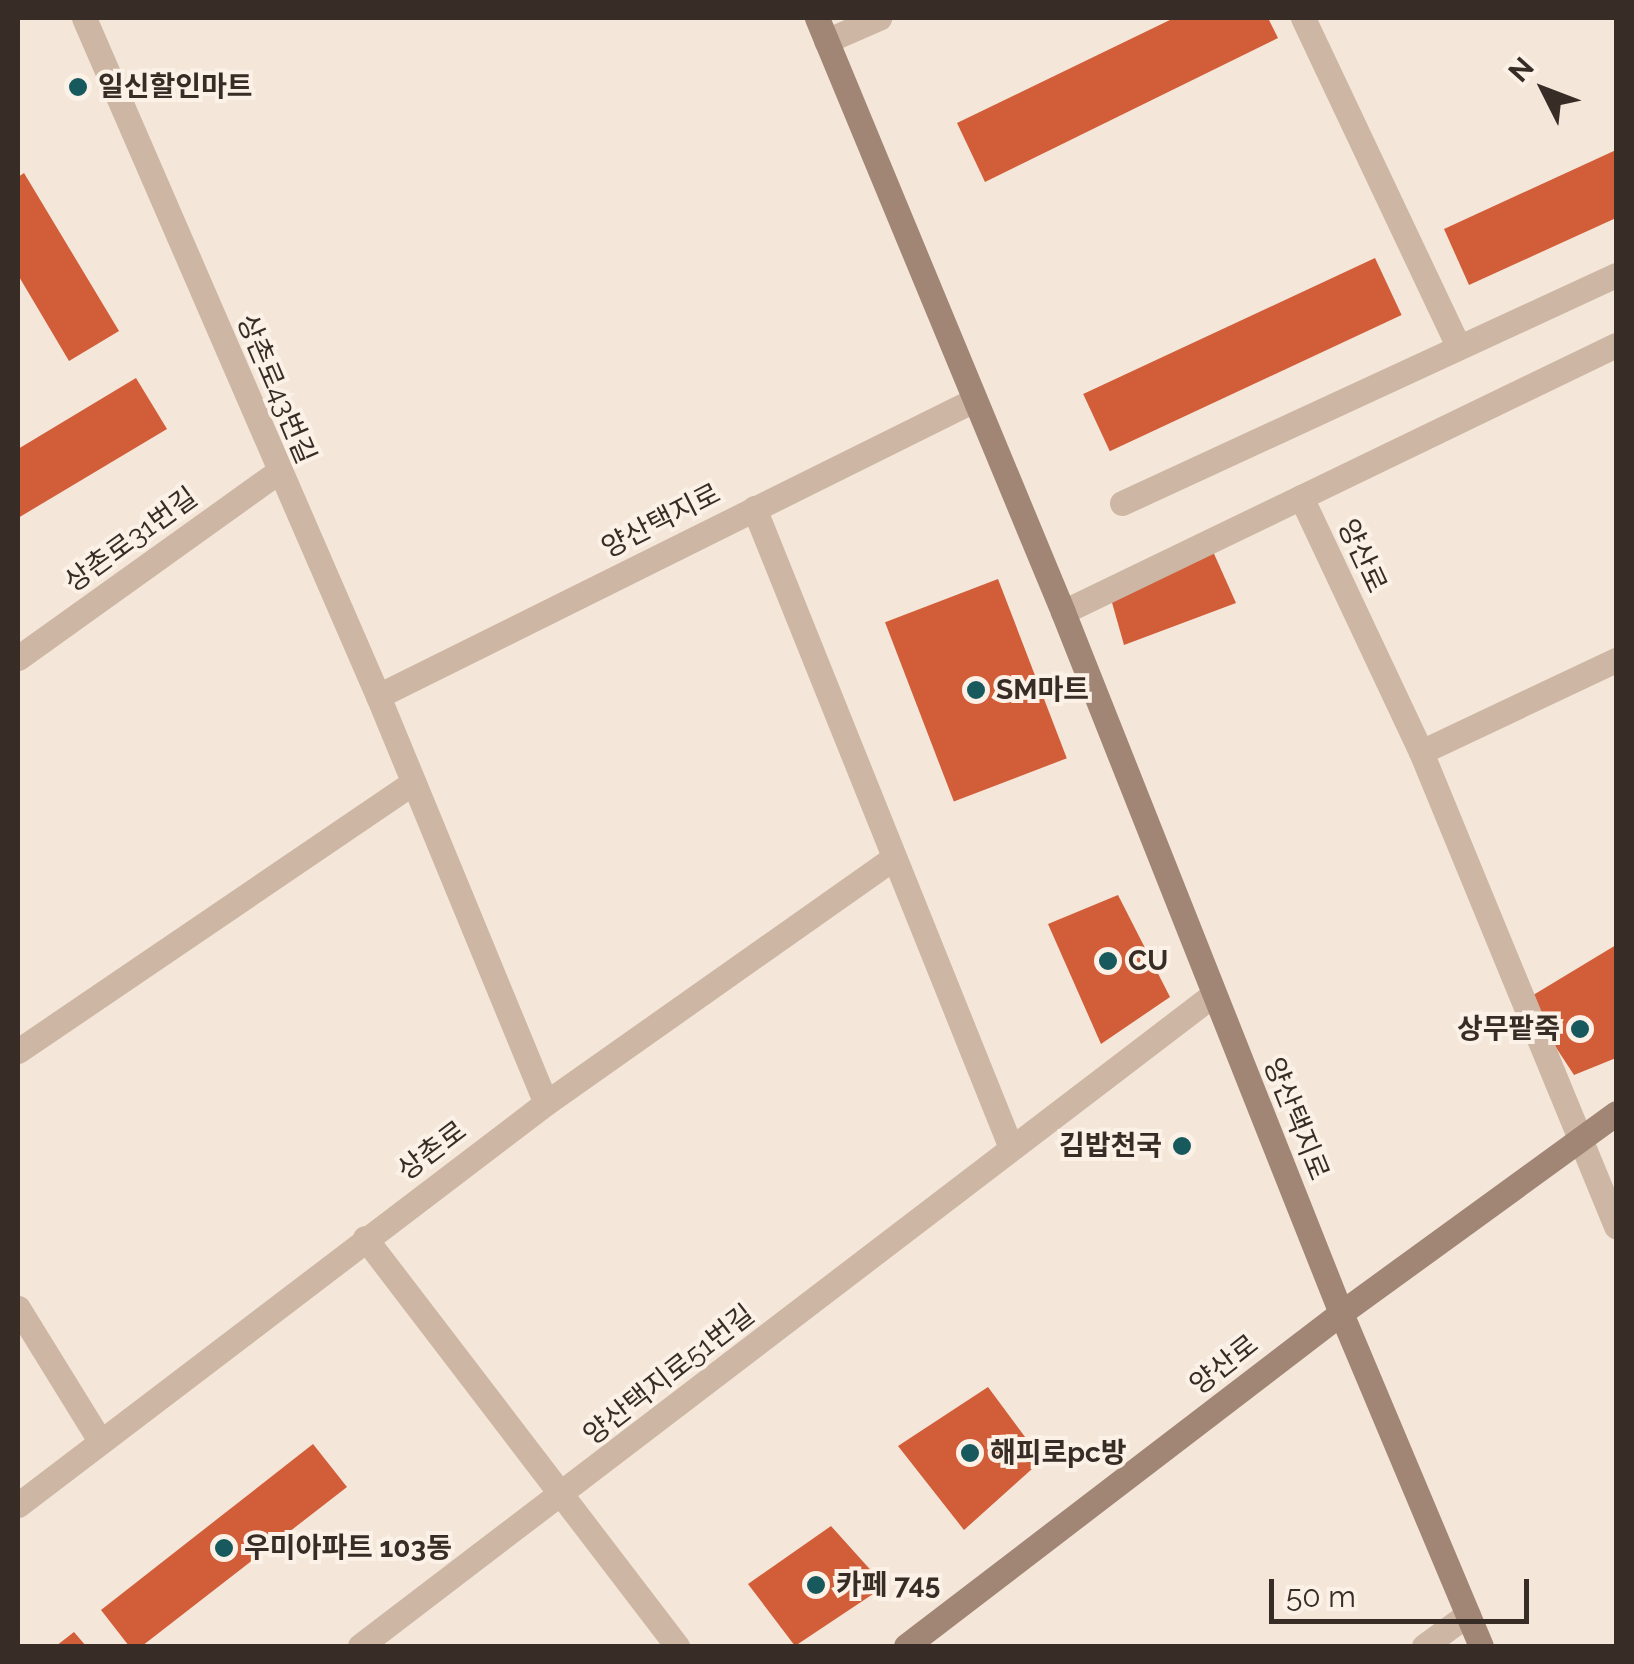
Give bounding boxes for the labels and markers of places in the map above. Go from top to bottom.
place label: 일신할인마트 [98,70,253,104]
marker: 일신할인마트 [67,76,89,98]
place label: SM마트 [996,673,1089,707]
marker: SM마트 [965,679,987,701]
place label: CU [1128,944,1168,978]
marker: CU [1097,950,1119,972]
place label: 상무팥죽 [1457,1012,1560,1046]
marker: 상무팥죽 [1569,1018,1591,1040]
place label: 김밥천국 [1059,1129,1162,1163]
marker: 김밥천국 [1171,1135,1193,1157]
place label: 해피로pc방 [990,1436,1127,1470]
marker: 해피로pc방 [959,1442,981,1464]
place label: 우미아파트 103동 [244,1531,452,1565]
marker: 우미아파트 103동 [213,1537,235,1559]
place label: 카페 745 [836,1568,940,1602]
marker: 카페 745 [805,1574,827,1596]

